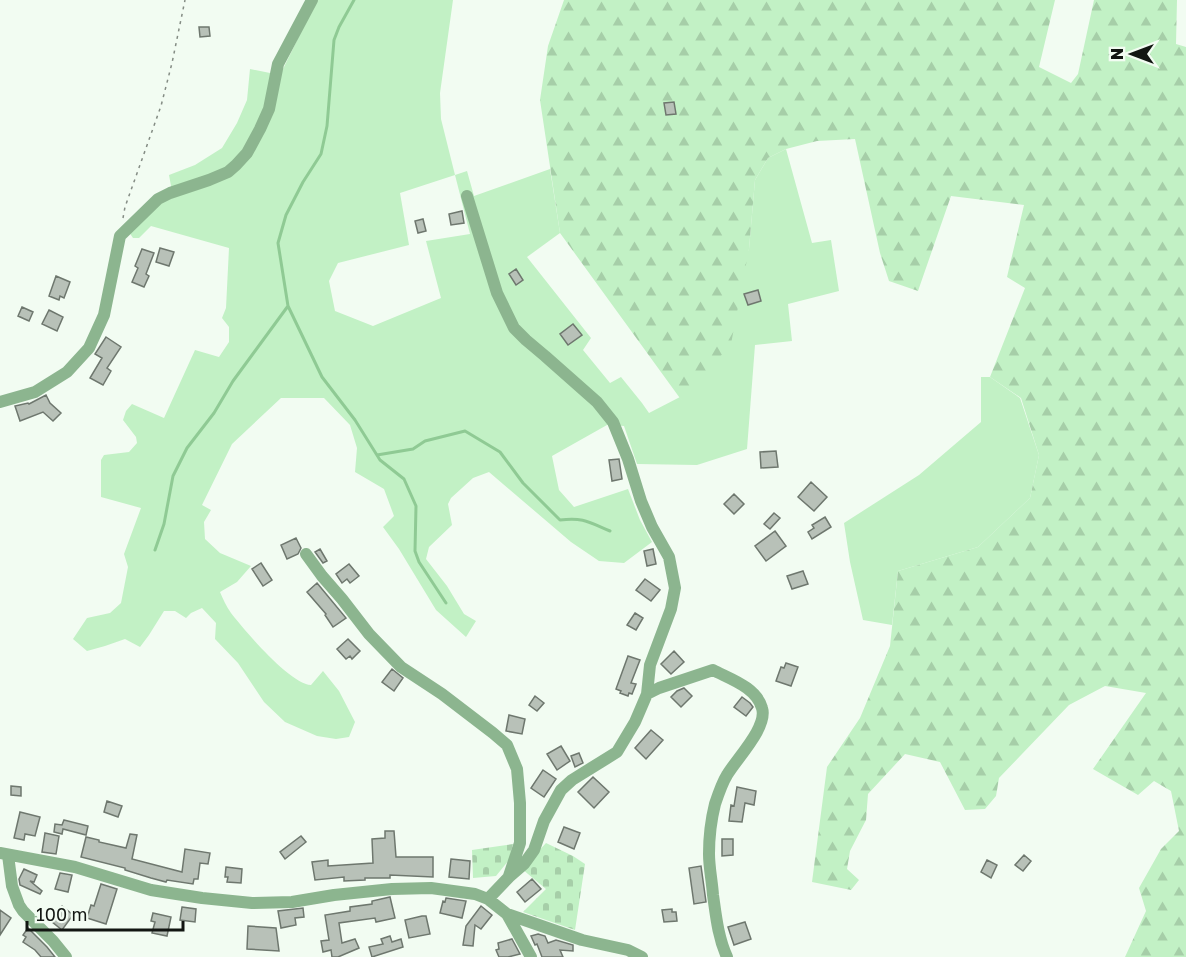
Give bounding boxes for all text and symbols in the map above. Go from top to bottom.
north arrow [1102,24,1162,84]
text: N [1107,48,1127,60]
scale bar [27,894,183,932]
text: 100 m [36,903,87,925]

